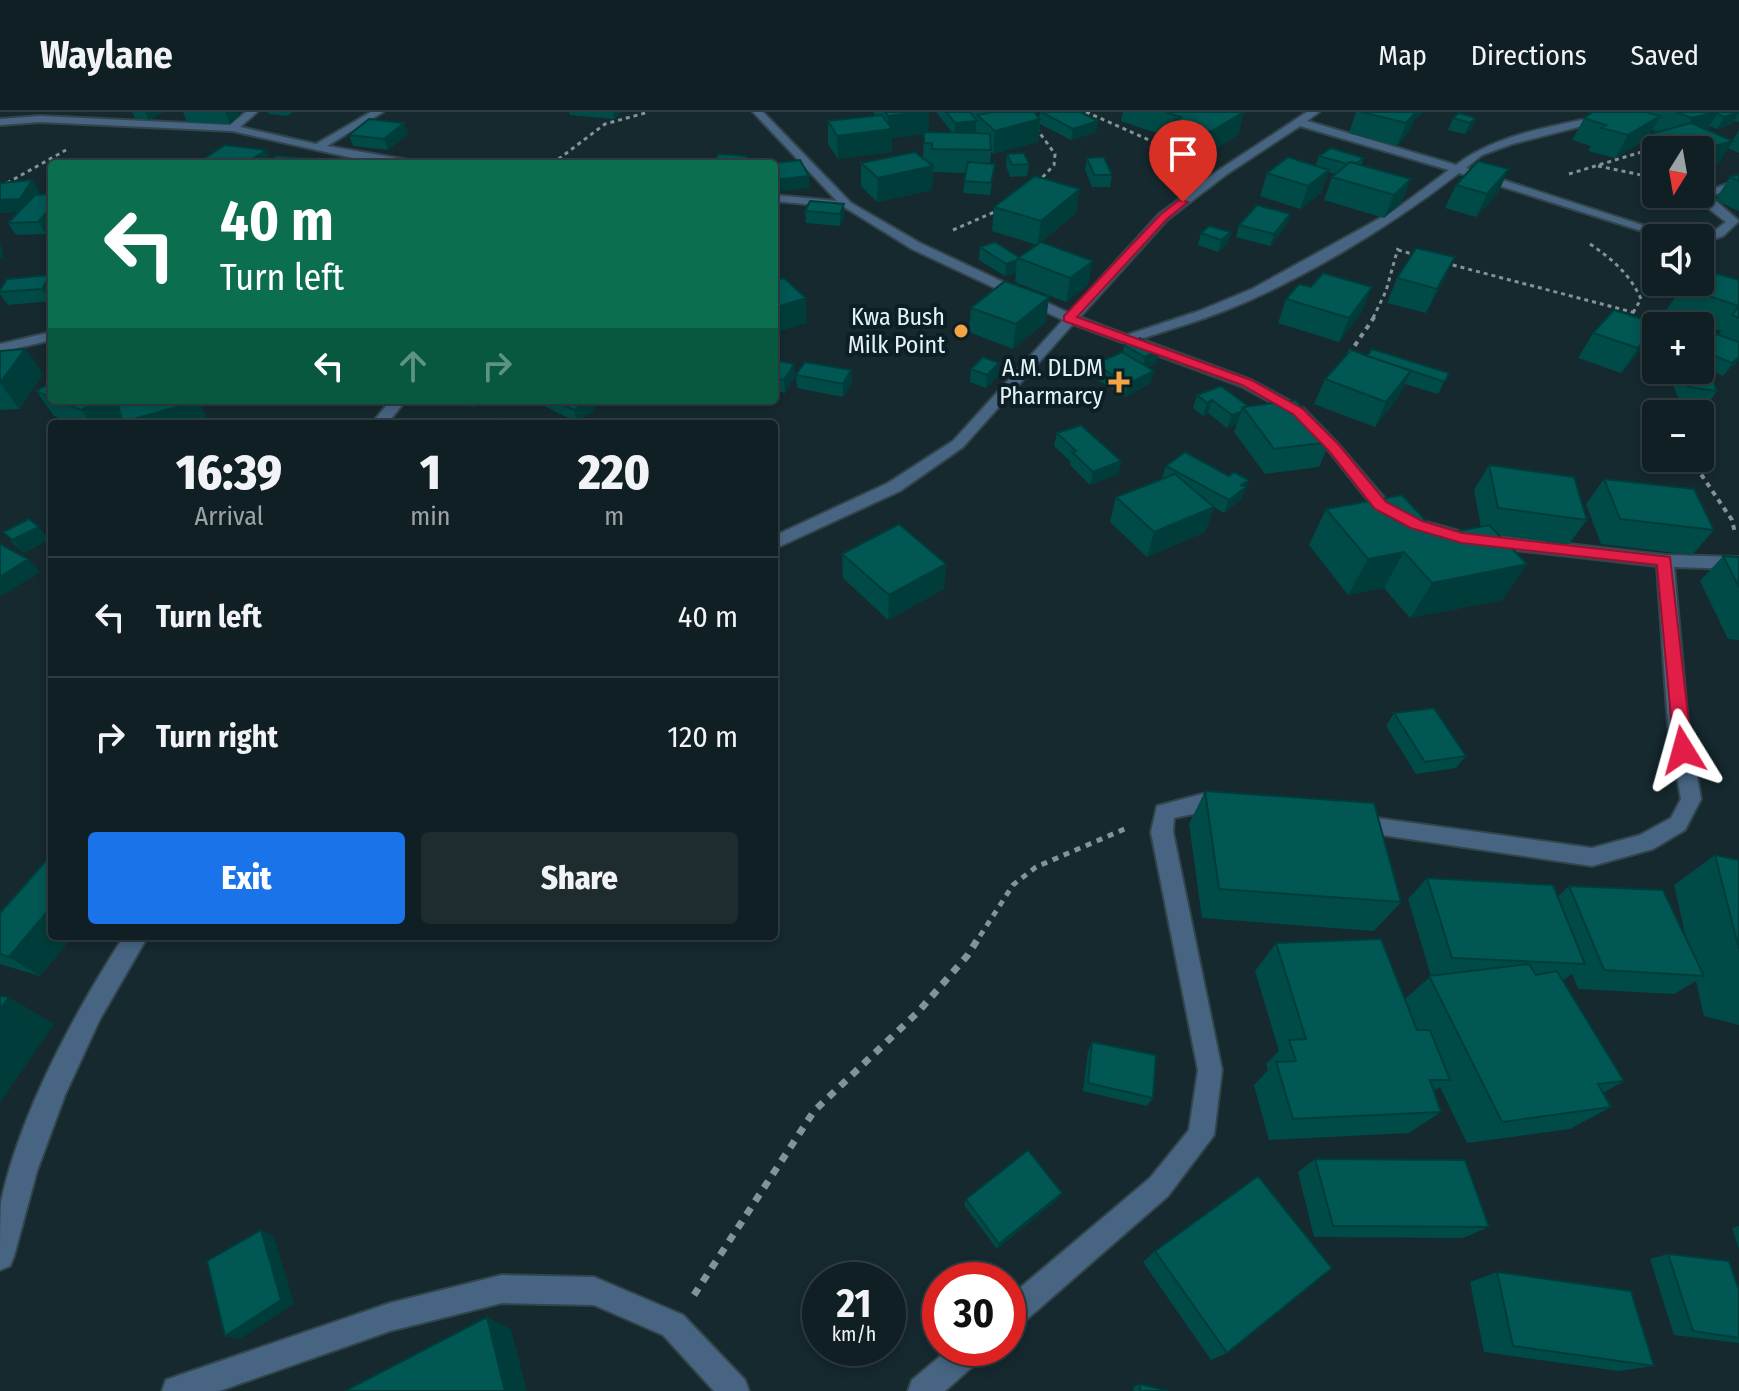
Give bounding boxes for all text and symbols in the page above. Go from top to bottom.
text: Waylane [40,32,173,78]
text: Map [1378,39,1427,72]
text: Directions [1471,39,1587,72]
text: Saved [1631,39,1699,72]
pin [1149,120,1217,202]
icon: arrive [1161,132,1205,176]
north arrow [1642,136,1714,208]
map controls [1642,136,1714,472]
text: 40 m [220,188,334,255]
icon: left [88,192,192,296]
button: sound [1642,224,1714,296]
text: Turn left [220,256,344,300]
place label: Kwa Bush Milk Point [848,303,945,359]
button: + [1642,312,1714,384]
marker: Kwa Bush Milk Point [952,322,970,340]
icon: left [307,344,351,388]
icon: ahead [391,344,435,388]
icon: right [475,344,519,388]
place label: A.M. DLDM Pharmarcy [999,354,1103,410]
marker: A.M. DLDM Pharmarcy [1110,373,1128,391]
button: − [1642,400,1714,472]
text: 16:39 [176,444,282,502]
text: 1 [420,444,441,502]
text: 220 [578,444,650,502]
text: Arrival [195,501,264,532]
text: min [410,501,450,532]
text: m [604,501,624,532]
icon: left [88,595,132,639]
text: Turn left [156,599,262,635]
text: 40 m [678,599,738,635]
position arrow [1641,708,1725,792]
icon: right [88,715,132,759]
text: Turn right [156,719,278,755]
text: 120 m [667,719,738,755]
button: Exit [88,832,405,924]
button: Share [421,832,738,924]
speed limit sign: 30 [922,1262,1026,1366]
text: 21 [837,1280,871,1328]
text: km/h [832,1322,876,1346]

